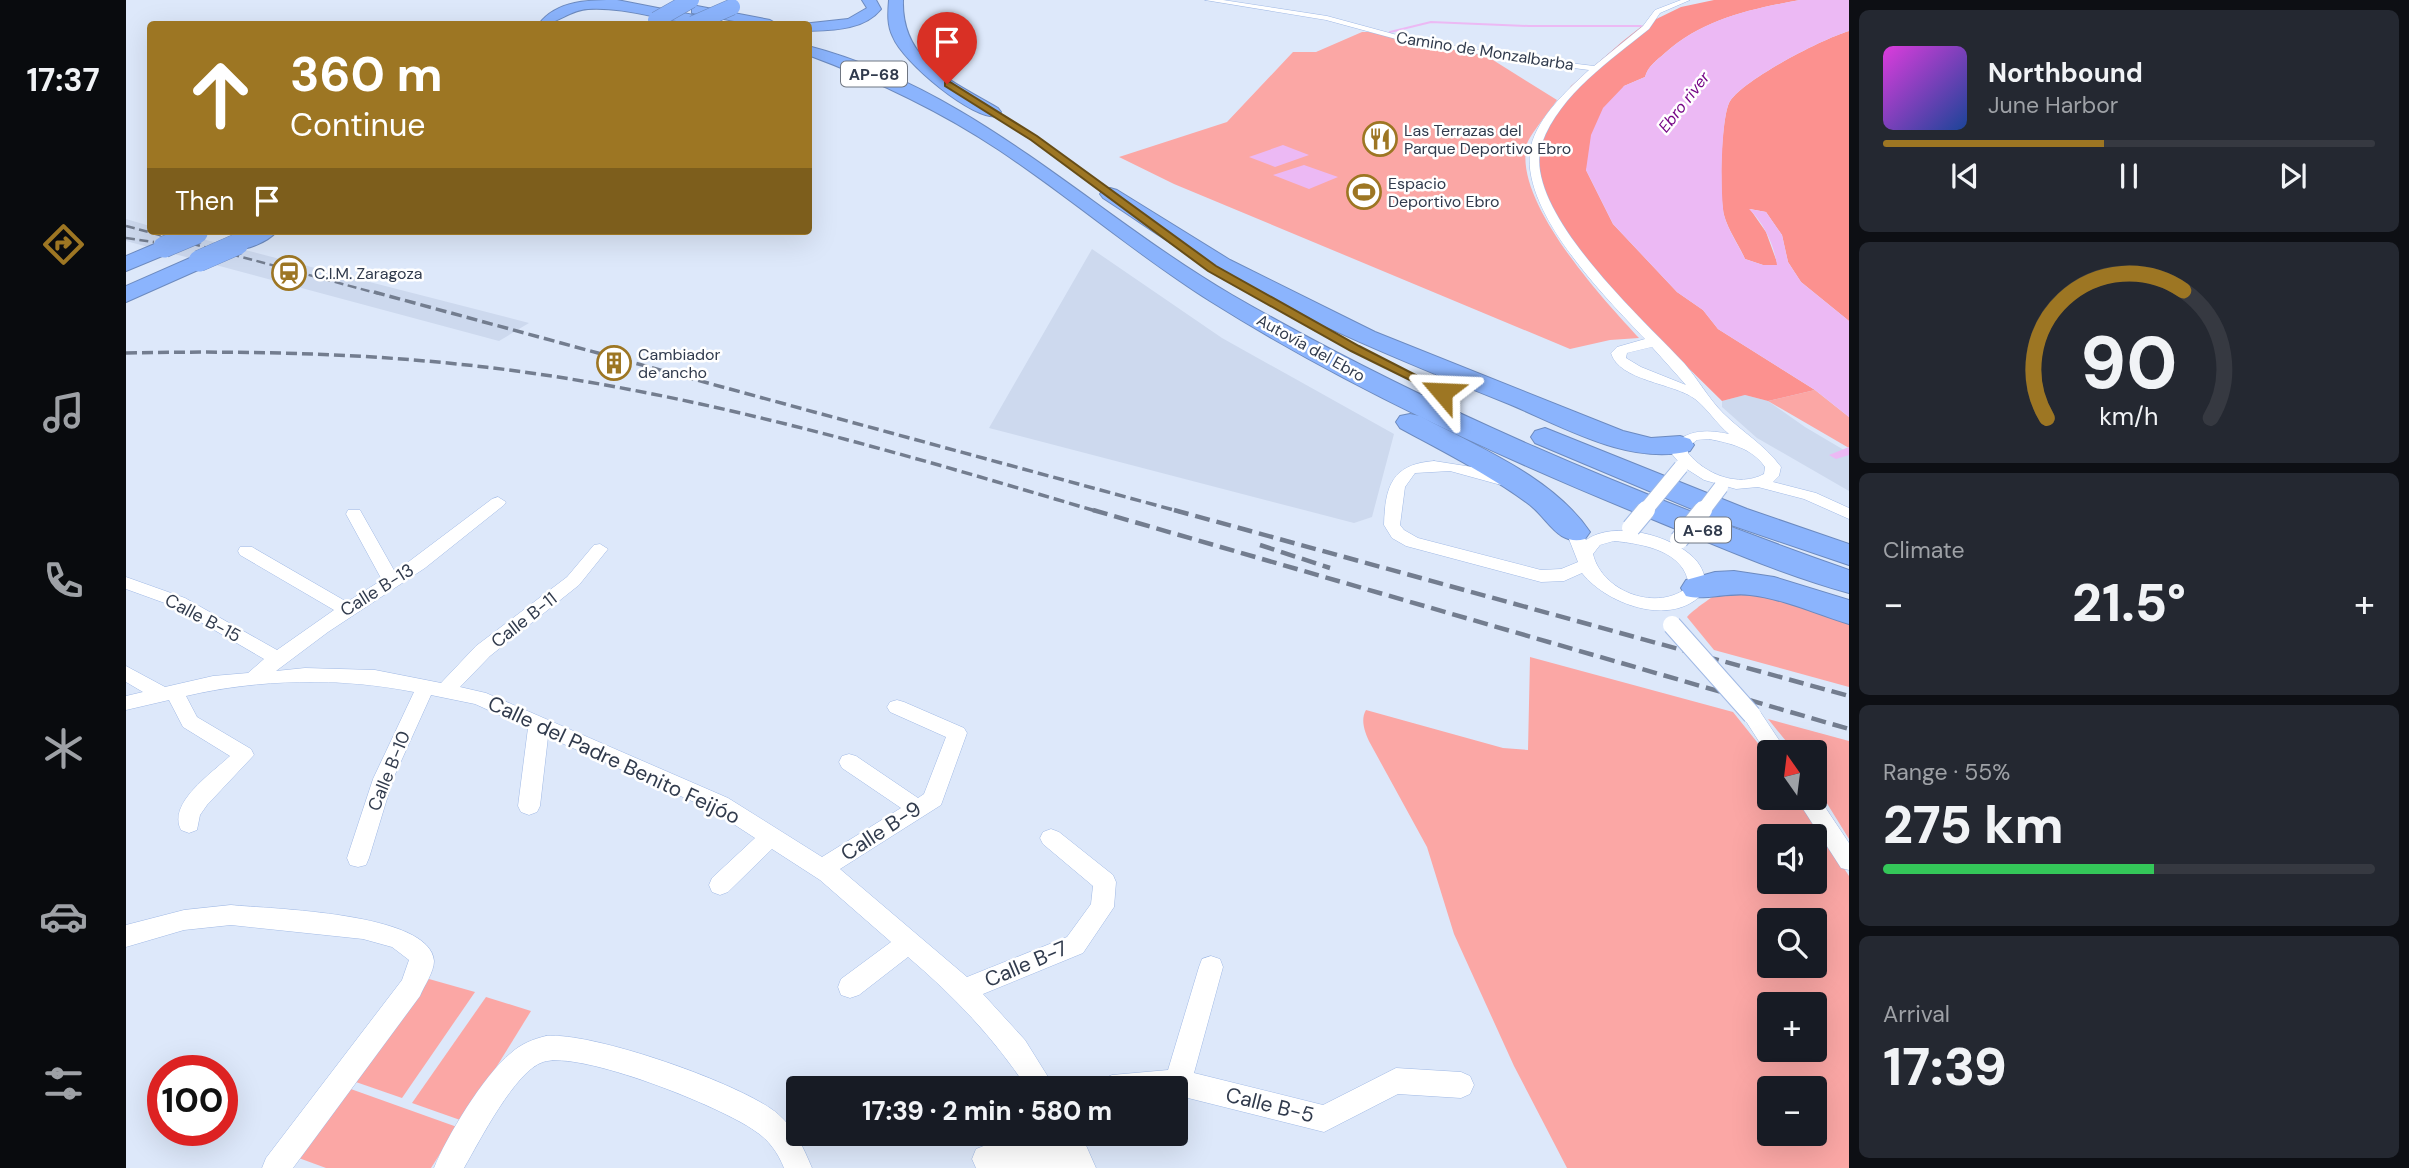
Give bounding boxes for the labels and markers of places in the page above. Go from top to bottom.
pin [917,12.0,977,84]
restaurant icon: Las Terrazas del Parque Deportivo Ebro [1361,120,1399,158]
place label: Las Terrazas del Parque Deportivo Ebro [1404,120,1571,159]
sports icon: Espacio Deportivo Ebro [1345,173,1383,211]
place label: Espacio Deportivo Ebro [1388,173,1500,212]
station icon: C.I.M. Zaragoza [270,254,308,292]
place label: C.I.M. Zaragoza [314,263,423,284]
building icon: Cambiador de ancho [595,344,633,382]
place label: Cambiador de ancho [638,344,721,383]

